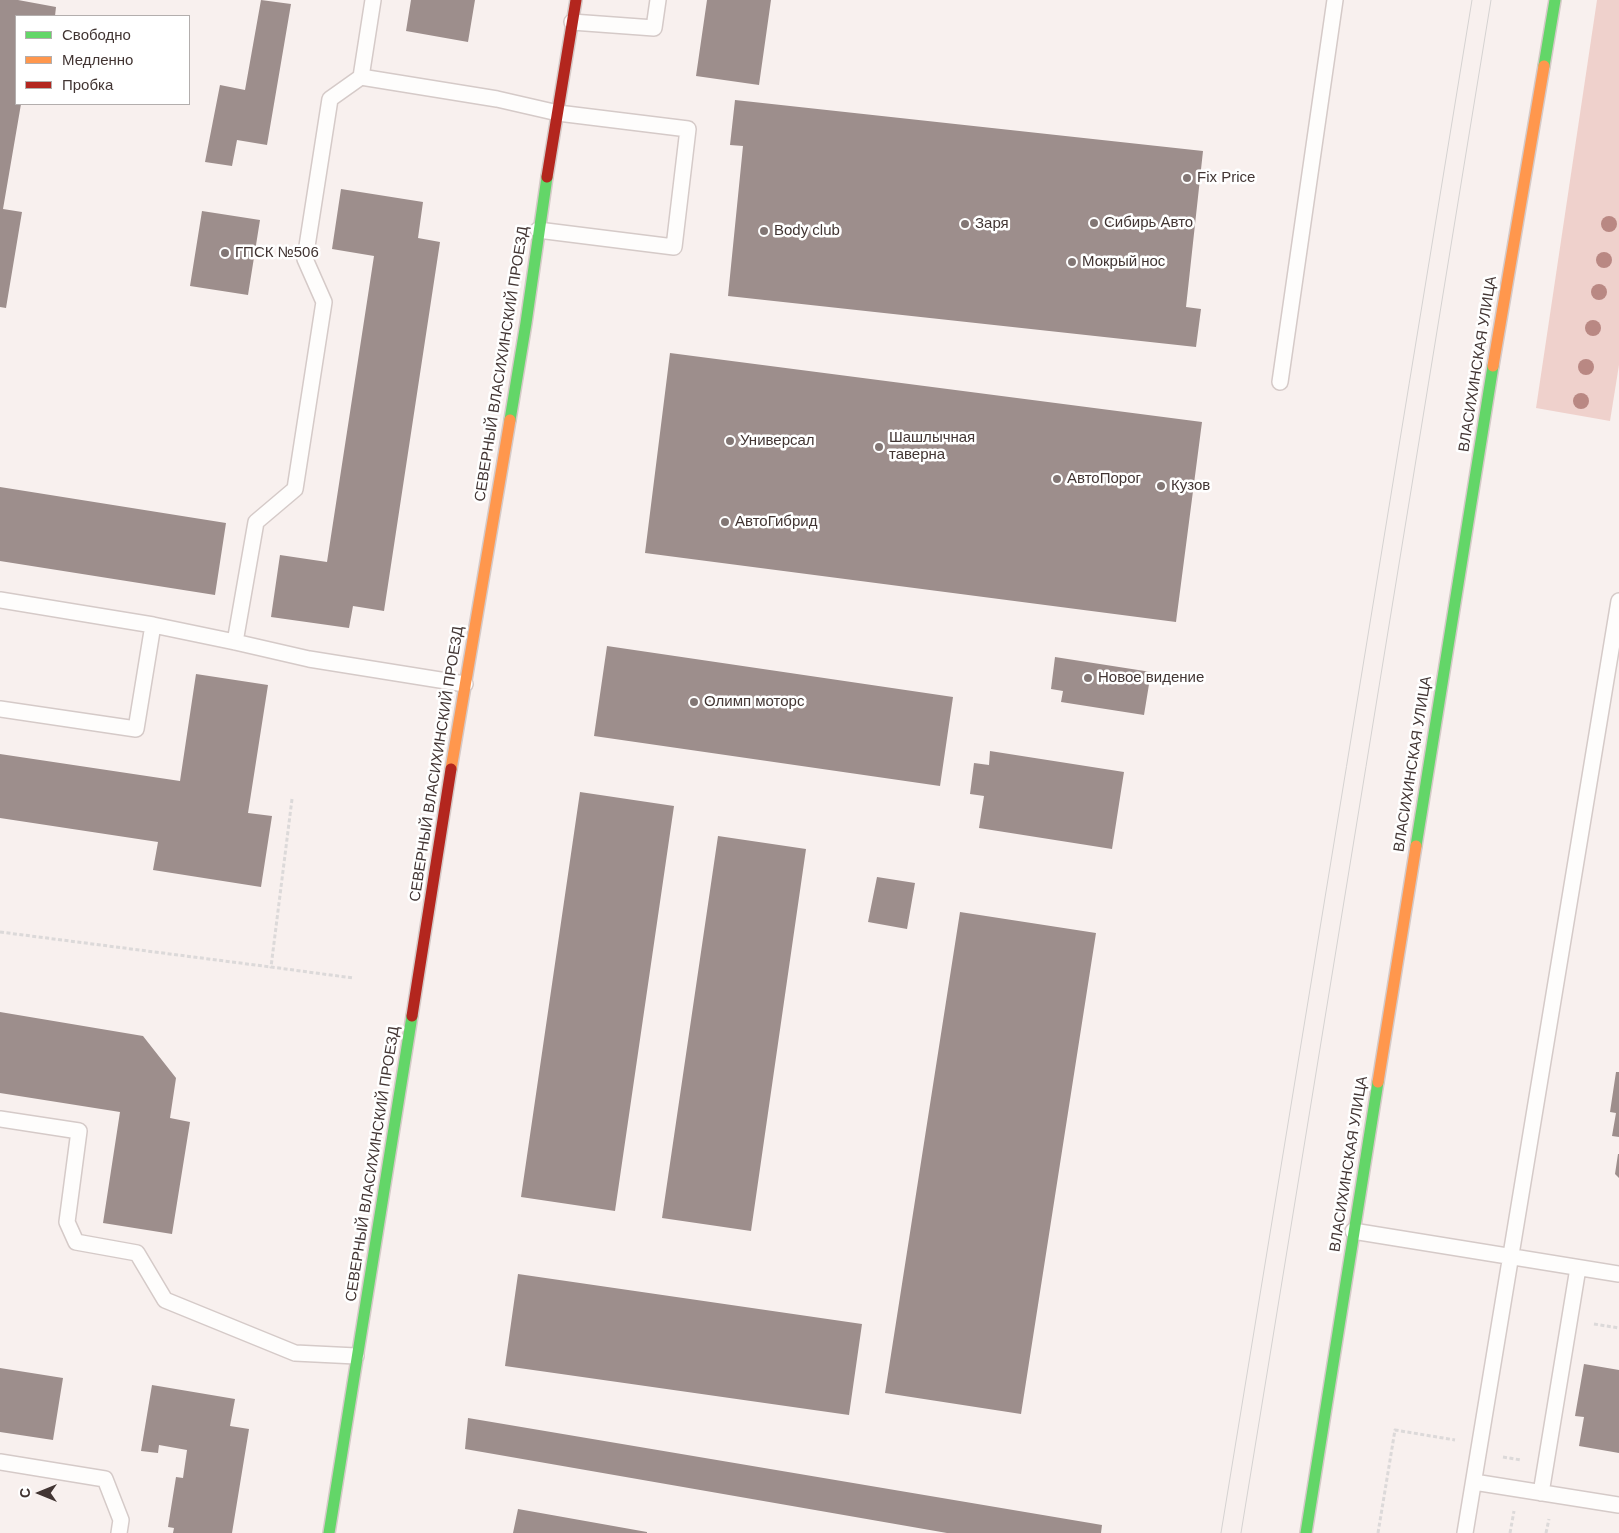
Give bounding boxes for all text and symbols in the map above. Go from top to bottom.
legend [15,15,190,105]
text: Свободно [62,26,131,43]
text: Медленно [62,51,133,68]
text: Пробка [62,76,113,93]
place label: Fix Price [1197,169,1255,187]
marker: Fix Price [1181,172,1193,184]
place label: Сибирь Авто [1104,214,1193,232]
place label: Заря [975,215,1009,233]
marker: Сибирь Авто [1088,217,1100,229]
marker: Заря [959,218,971,230]
place label: Body club [774,222,840,240]
street label: СЕВЕРНЫЙ ВЛАСИХИНСКИЙ ПРОЕЗД [471,225,533,503]
marker: Body club [758,225,770,237]
place label: ГПСК №506 [235,244,319,262]
marker: ГПСК №506 [219,247,231,259]
place label: Мокрый нос [1082,253,1165,271]
marker: Мокрый нос [1066,256,1078,268]
street label: ВЛАСИХИНСКАЯ УЛИЦА [1455,275,1501,453]
place label: Шашлычная таверна [889,429,975,464]
place label: Универсал [740,432,815,450]
marker: Универсал [724,435,736,447]
marker: Шашлычная таверна [873,441,885,453]
place label: АвтоПорог [1067,470,1141,488]
marker: АвтоПорог [1051,473,1063,485]
place label: Кузов [1171,477,1210,495]
marker: Кузов [1155,480,1167,492]
place label: АвтоГибрид [735,513,817,531]
marker: АвтоГибрид [719,516,731,528]
street label: СЕВЕРНЫЙ ВЛАСИХИНСКИЙ ПРОЕЗД [406,625,468,903]
place label: Новое видение [1098,669,1204,687]
marker: Новое видение [1082,672,1094,684]
street label: ВЛАСИХИНСКАЯ УЛИЦА [1390,675,1436,853]
place label: Олимп моторс [704,693,804,711]
marker: Олимп моторс [688,696,700,708]
street label: СЕВЕРНЫЙ ВЛАСИХИНСКИЙ ПРОЕЗД [342,1025,404,1303]
street label: ВЛАСИХИНСКАЯ УЛИЦА [1326,1075,1372,1253]
north arrow [15,1468,65,1518]
text: С [17,1488,33,1498]

